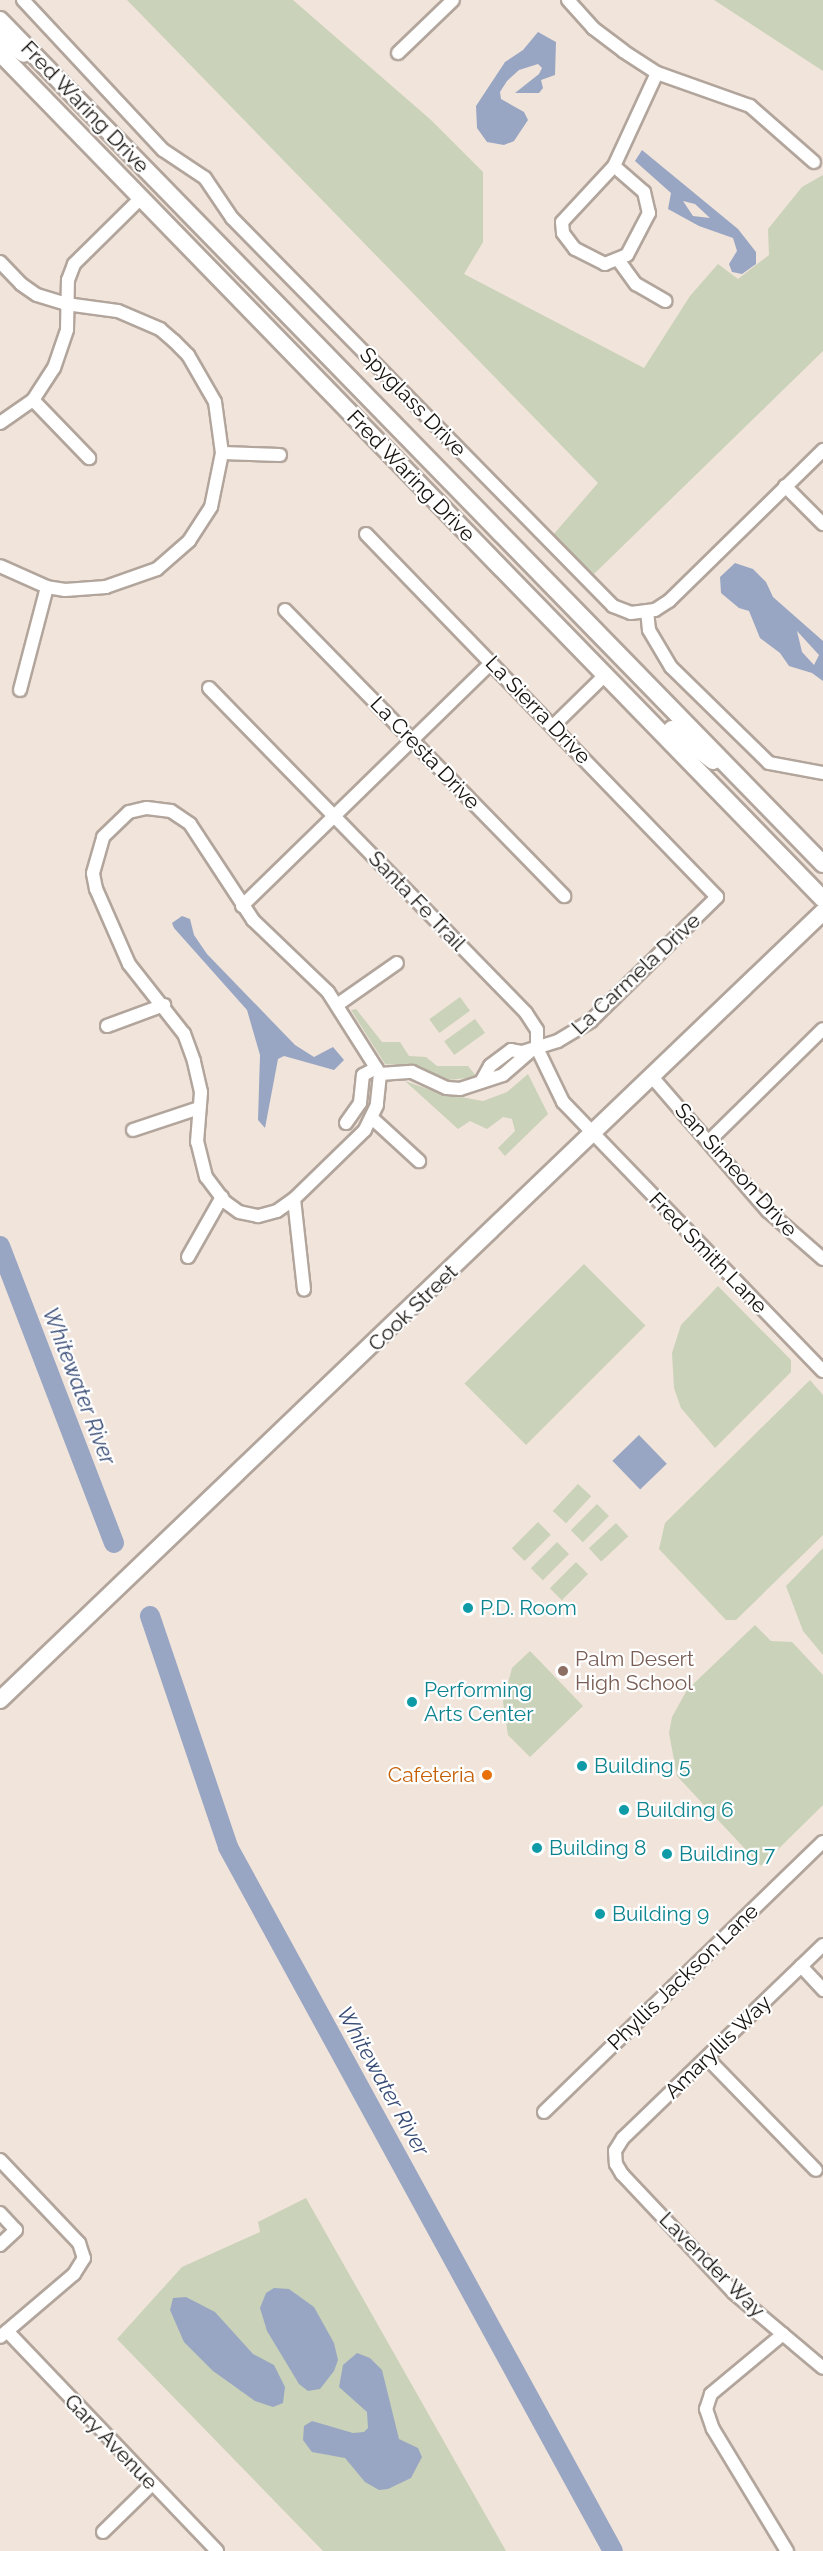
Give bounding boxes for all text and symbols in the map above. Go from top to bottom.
street label: Fred Waring Drive [15,36,155,178]
street label: Spyglass Drive [355,342,471,462]
street label: Fred Waring Drive [341,405,481,547]
street label: La Sierra Drive [480,651,596,769]
street label: La Cresta Drive [365,691,485,815]
street label: Santa Fe Trail [363,846,471,956]
street label: La Carmela Drive [567,908,705,1040]
street label: San Simeon Drive [669,1098,803,1242]
street label: Fred Smith Lane [644,1187,772,1319]
street label: Cook Street [363,1259,463,1357]
water label: Whitewater River [37,1303,121,1469]
place label: P.D. Room [480,1595,577,1621]
marker: P.D. Room [461,1601,475,1615]
place label: Palm Desert High School [575,1646,694,1696]
marker: Palm Desert High School [556,1664,570,1678]
place label: Performing Arts Center [424,1677,534,1727]
marker: Performing Arts Center [405,1695,419,1709]
place label: Building 5 [594,1753,690,1779]
marker: Building 5 [575,1759,589,1773]
place label: Cafeteria [388,1762,475,1788]
marker: Cafeteria [480,1768,494,1782]
place label: Building 6 [636,1797,734,1823]
marker: Building 6 [617,1803,631,1817]
place label: Building 8 [549,1835,646,1861]
marker: Building 8 [530,1841,544,1855]
place label: Building 7 [679,1841,775,1867]
marker: Building 7 [660,1847,674,1861]
street label: Phyllis Jackson Lane [602,1898,764,2056]
place label: Building 9 [612,1901,709,1927]
marker: Building 9 [593,1907,607,1921]
street label: Amaryllis Way [659,1990,777,2104]
water label: Whitewater River [331,2002,435,2160]
street label: Lavender Way [654,2207,770,2323]
street label: Gary Avenue [59,2389,163,2495]

